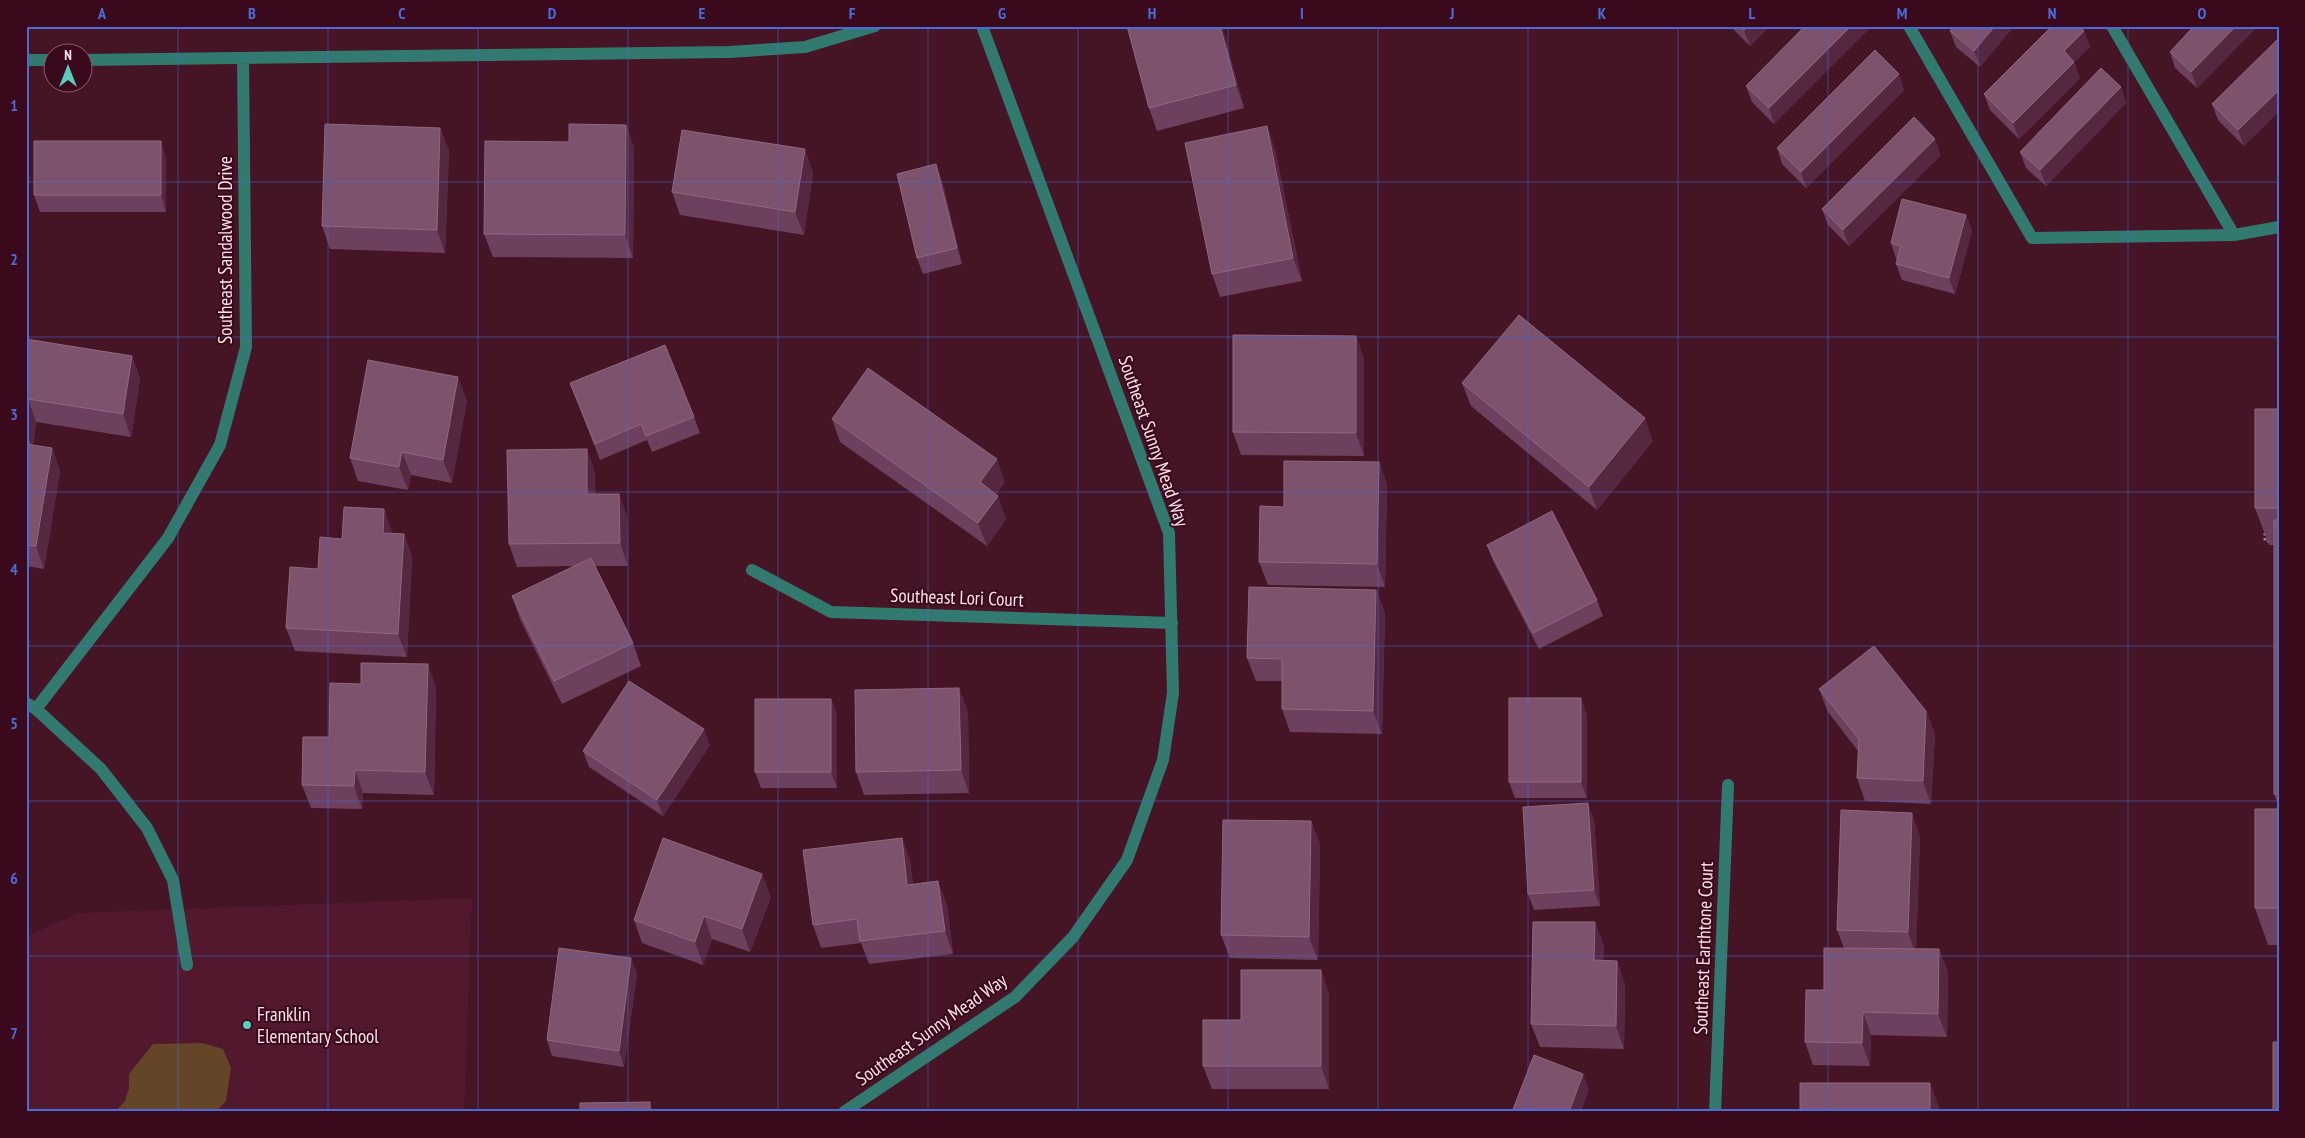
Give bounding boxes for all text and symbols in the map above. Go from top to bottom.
text: A [97,3,107,23]
text: B [248,3,256,23]
text: C [398,3,406,23]
text: D [548,3,557,23]
text: E [699,3,706,23]
text: F [849,3,856,23]
text: G [998,3,1006,23]
text: H [1148,3,1156,23]
text: I [1300,3,1304,23]
text: J [1449,3,1454,23]
text: K [1598,3,1607,23]
text: L [1749,3,1756,23]
text: M [1897,3,1907,23]
text: N [2048,3,2056,23]
text: O [2198,3,2207,23]
north arrow [42,42,92,92]
text: N [64,46,72,64]
text: 1 [10,95,18,115]
street label: Southeast Sandalwood Drive [213,156,237,344]
text: 2 [10,249,18,269]
street label: Southeast Sunny Mead Way [1113,352,1195,531]
text: 3 [10,404,18,424]
text: 4 [10,559,18,579]
street label: Southeast Lori Court [890,583,1025,611]
text: 5 [10,713,18,733]
street label: Southeast Earthtone Court [1688,860,1718,1035]
text: 6 [10,868,18,888]
street label: Southeast Sunny Mead Way [851,967,1012,1090]
place label: Franklin Elementary School [257,1002,379,1048]
marker: Franklin Elementary School [241,1019,253,1031]
text: 7 [10,1023,18,1043]

